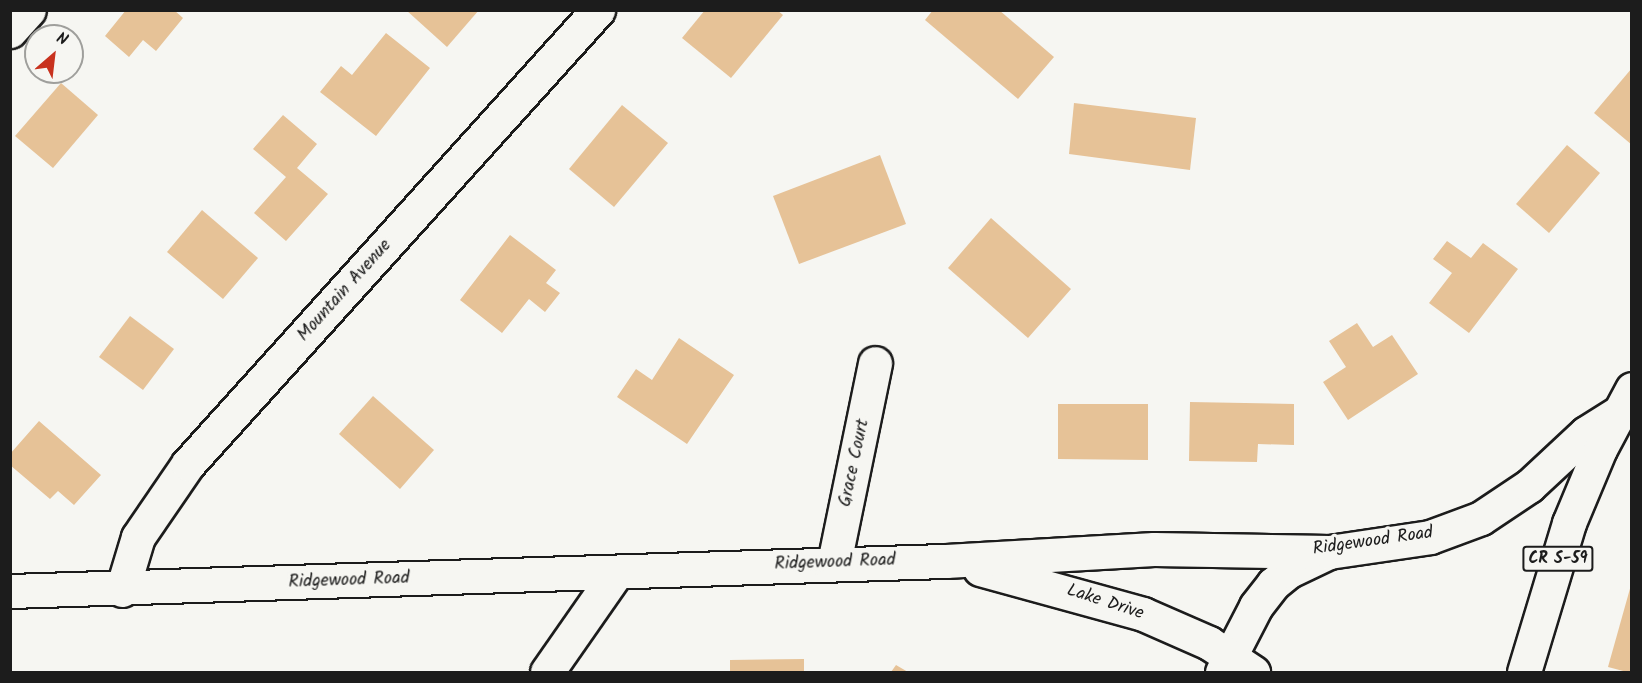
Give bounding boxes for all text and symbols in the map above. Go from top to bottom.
north arrow [24,24,84,84]
text: N [51,26,72,53]
street label: Mountain Avenue [293,235,397,347]
street label: Grace Court [835,417,875,509]
street label: Ridgewood Road [1312,523,1434,561]
road number: CR S-59 [1522,546,1594,572]
street label: Ridgewood Road [774,550,896,576]
street label: Ridgewood Road [288,568,410,594]
street label: Lake Drive [1064,580,1146,626]

